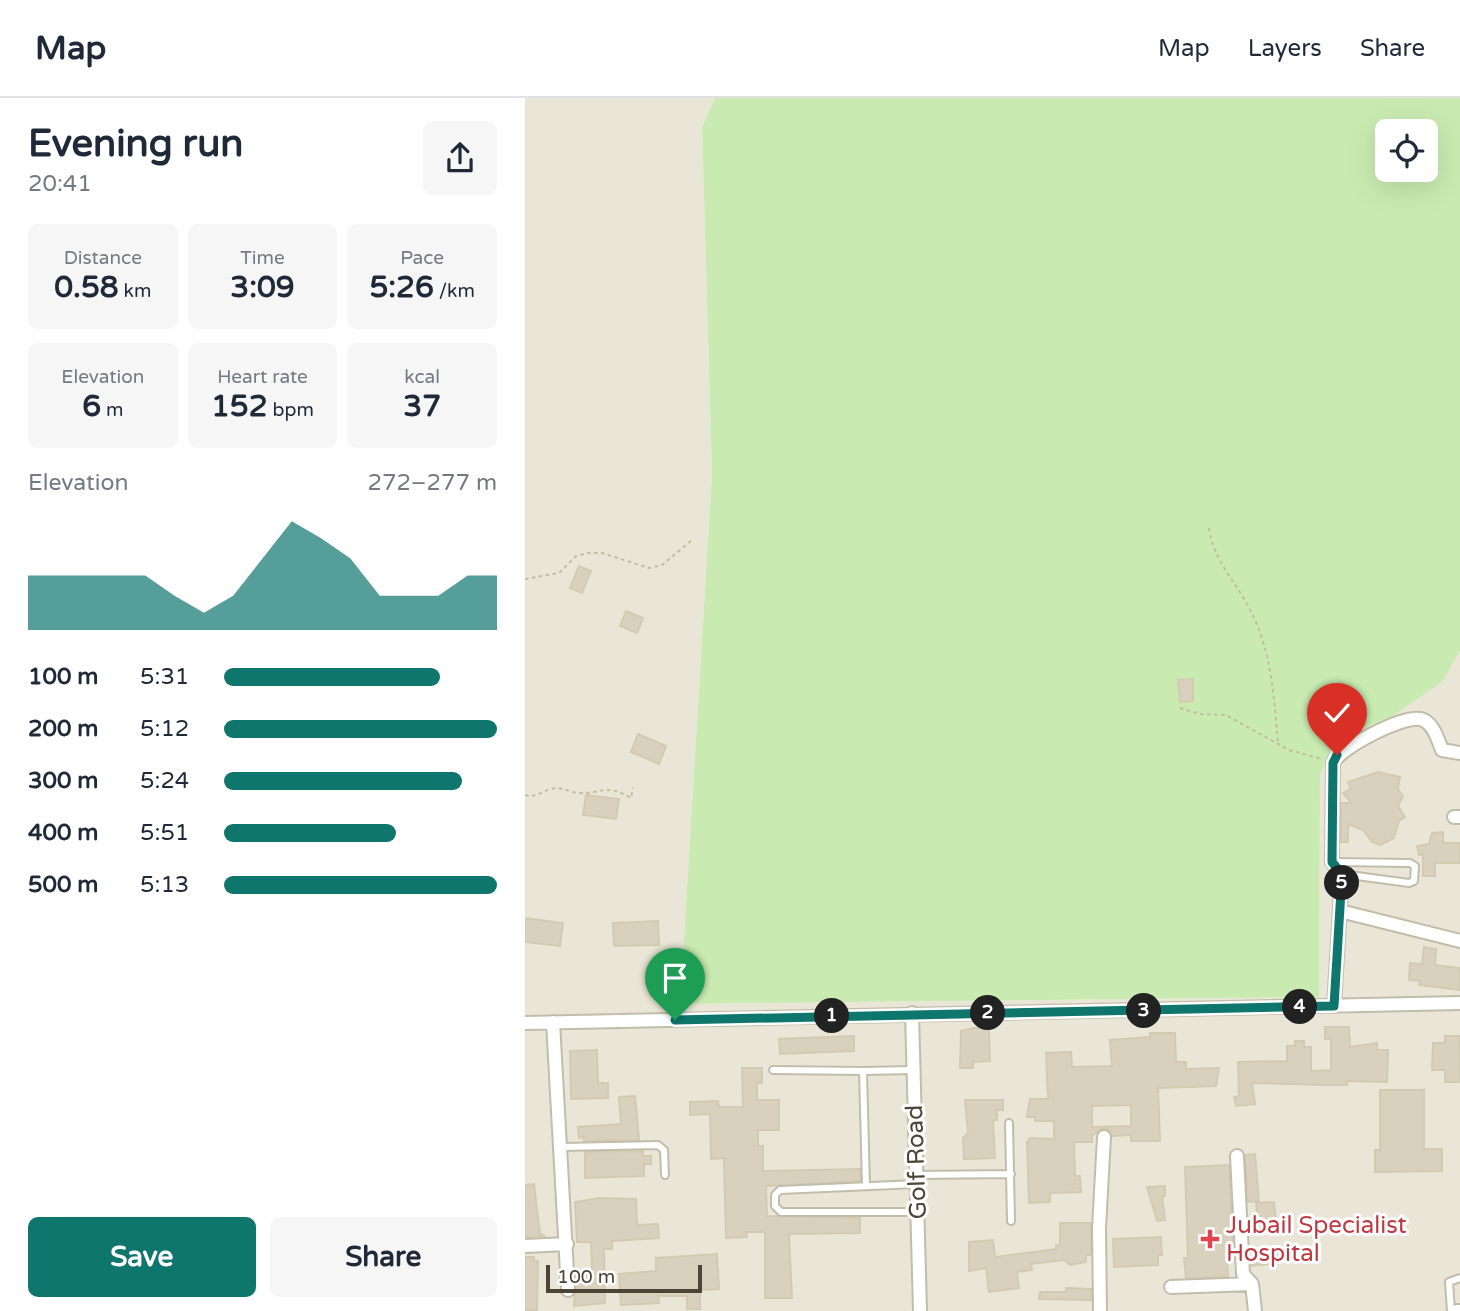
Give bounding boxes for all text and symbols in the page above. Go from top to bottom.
text: Map [35,29,106,68]
text: Map [1158,34,1210,63]
text: Layers [1248,34,1322,63]
text: Share [1360,34,1425,63]
map controls [1375,119,1438,182]
button: locate [1375,119,1438,182]
text: Evening run [28,121,243,167]
button: share [423,121,497,195]
text: 20:41 [28,170,92,198]
text: Distance [64,247,142,269]
text: Time [240,247,285,269]
text: Pace [400,247,444,269]
text: 0.58 [54,269,119,306]
text: 3:09 [230,269,295,306]
text: 5:26 [369,269,434,306]
text: km [119,280,151,302]
text: /km [434,280,475,302]
text: Elevation [61,366,144,388]
text: Heart rate [217,366,308,388]
text: kcal [404,366,440,388]
text: 6 [82,388,101,425]
text: 152 [211,388,268,425]
text: 37 [403,388,441,425]
text: m [101,399,123,421]
text: bpm [268,399,314,421]
text: Elevation [28,469,129,497]
text: 272–277 m [368,469,497,497]
text: 100 m [28,663,98,691]
text: 5:31 [140,663,189,691]
pin [1307,683,1367,755]
icon: check [1318,694,1356,732]
text: 200 m [28,715,98,743]
text: 5:12 [140,715,189,743]
text: 300 m [28,767,98,795]
text: 5:24 [140,767,189,795]
text: 400 m [28,819,98,847]
text: 5:51 [140,819,189,847]
pin: 5 [1325,866,1359,900]
text: 500 m [28,871,98,899]
text: 5:13 [140,871,189,899]
text: 5 [1336,871,1347,893]
pin [645,948,705,1020]
icon: arrive [656,959,694,997]
pin: 4 [1283,990,1317,1024]
pin: 3 [1127,993,1161,1028]
text: 4 [1294,995,1305,1017]
pin: 2 [971,996,1005,1030]
pin: 1 [815,998,849,1034]
text: 3 [1138,999,1149,1021]
text: 2 [982,1001,993,1023]
text: 1 [826,1004,837,1026]
street label: Golf Road [900,1104,933,1220]
place label: Jubail Specialist Hospital [1226,1211,1407,1268]
button: Save [28,1217,256,1297]
button: Share [270,1217,497,1297]
marker: Jubail Specialist Hospital [1200,1229,1220,1249]
scale bar [546,1262,702,1294]
text: 100 m [557,1266,615,1288]

